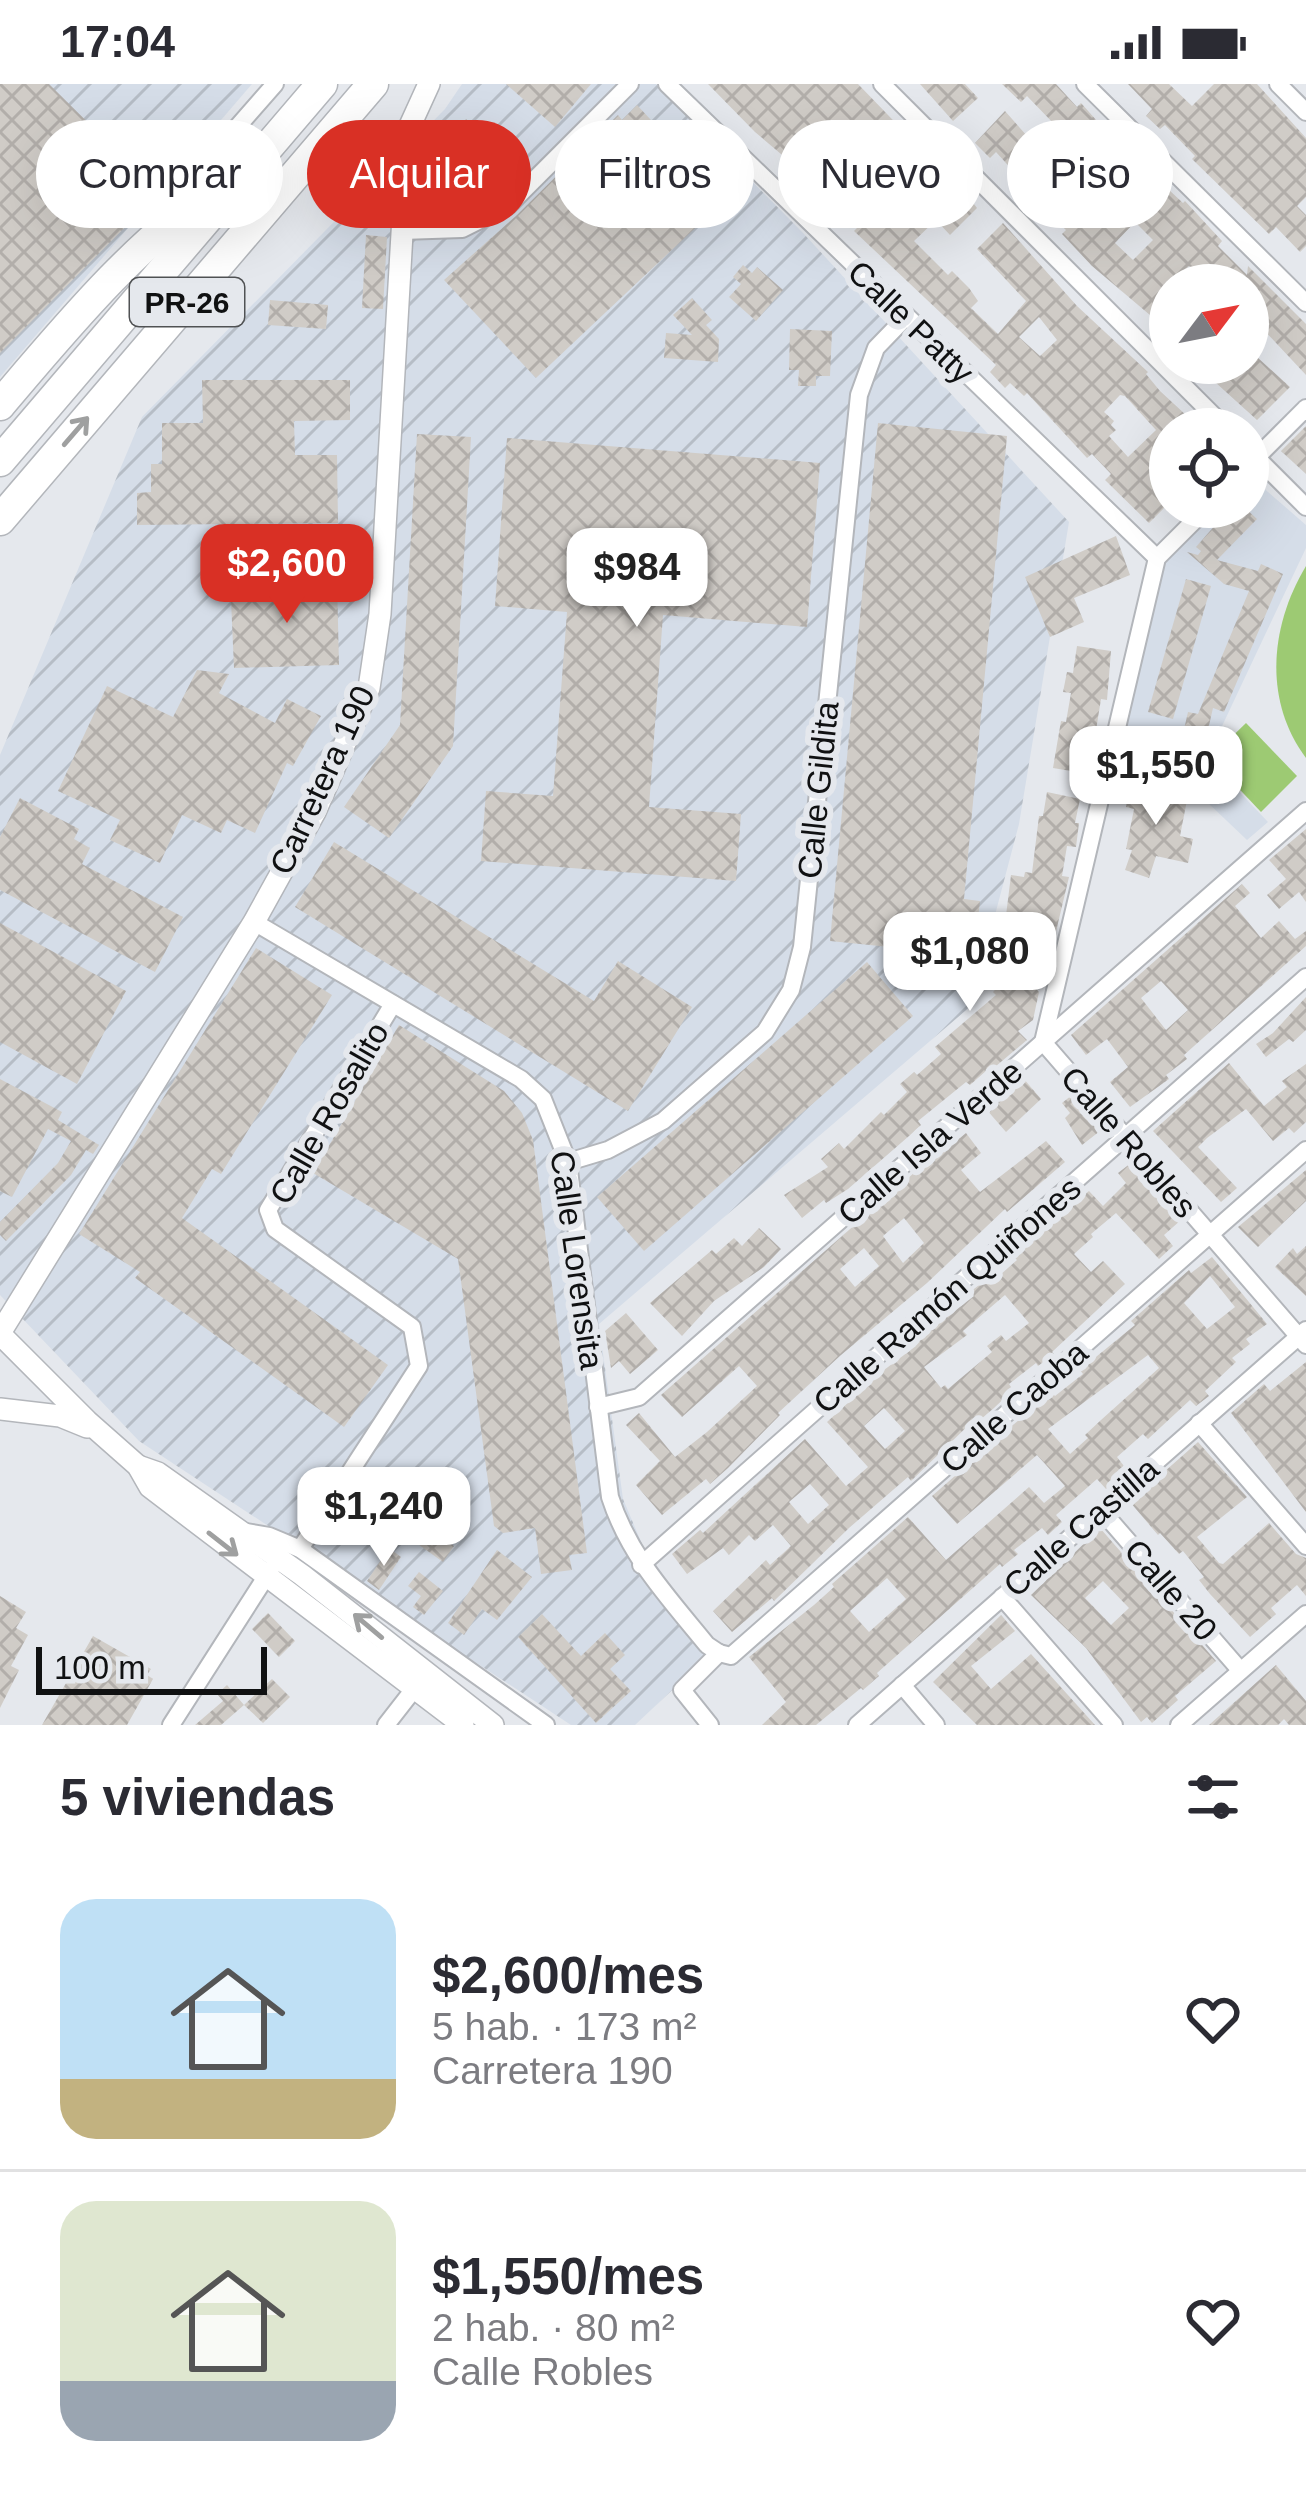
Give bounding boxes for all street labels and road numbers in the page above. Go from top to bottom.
street label: Calle Patty [841,253,982,391]
road number: PR-26 [130,278,244,326]
street label: Carretera 190 [262,680,382,880]
street label: Calle Gildita [790,699,846,880]
street label: Calle Rosalito [262,1016,396,1210]
street label: Calle Isla Verde [831,1052,1029,1232]
street label: Calle Robles [1054,1059,1204,1225]
street label: Calle Lorensita [543,1148,611,1372]
street label: Calle Ramón Quiñones [806,1169,1088,1421]
street label: Calle Caoba [933,1333,1095,1481]
street label: Calle Castilla [996,1449,1166,1604]
street label: Calle 20 [1117,1532,1225,1648]

